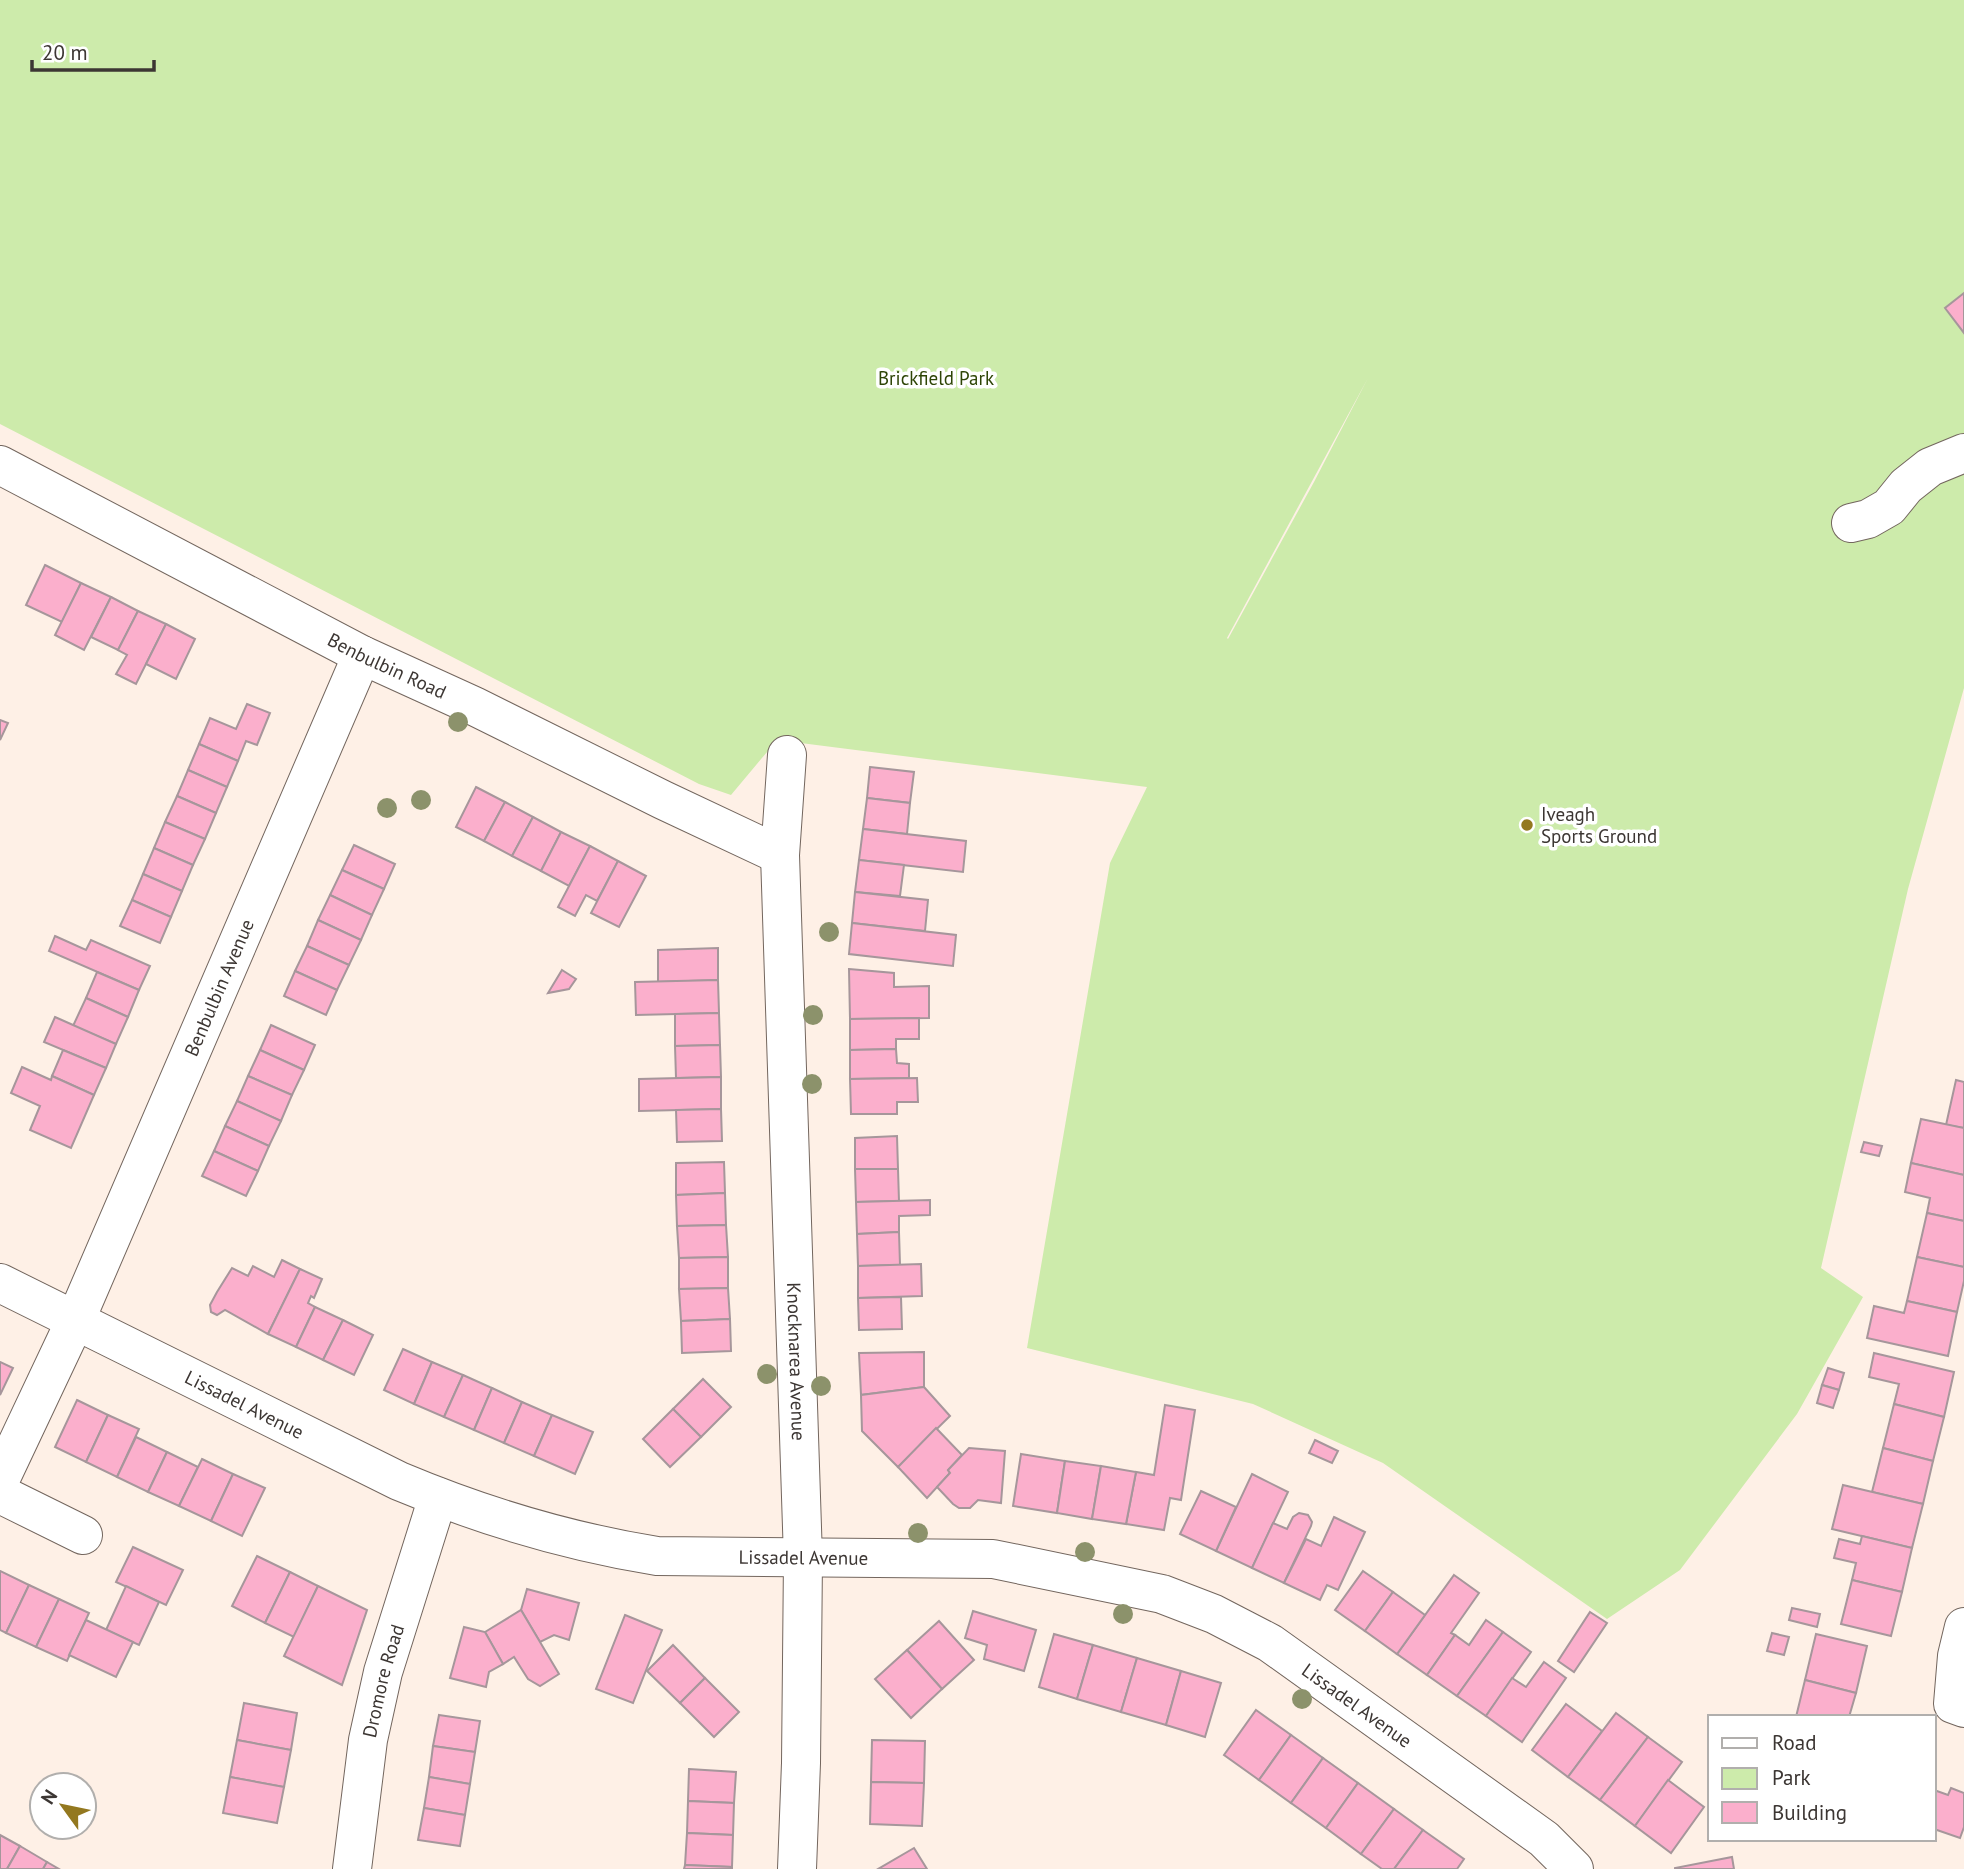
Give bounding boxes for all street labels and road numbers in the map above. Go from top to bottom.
street label: Benbulbin Road [324,627,450,704]
street label: Benbulbin Avenue [179,915,259,1060]
street label: Knocknarea Avenue [782,1282,811,1441]
street label: Lissadel Avenue [181,1365,308,1444]
street label: Lissadel Avenue [738,1545,868,1570]
street label: Dromore Road [357,1621,409,1740]
street label: Lissadel Avenue [1297,1658,1417,1753]

